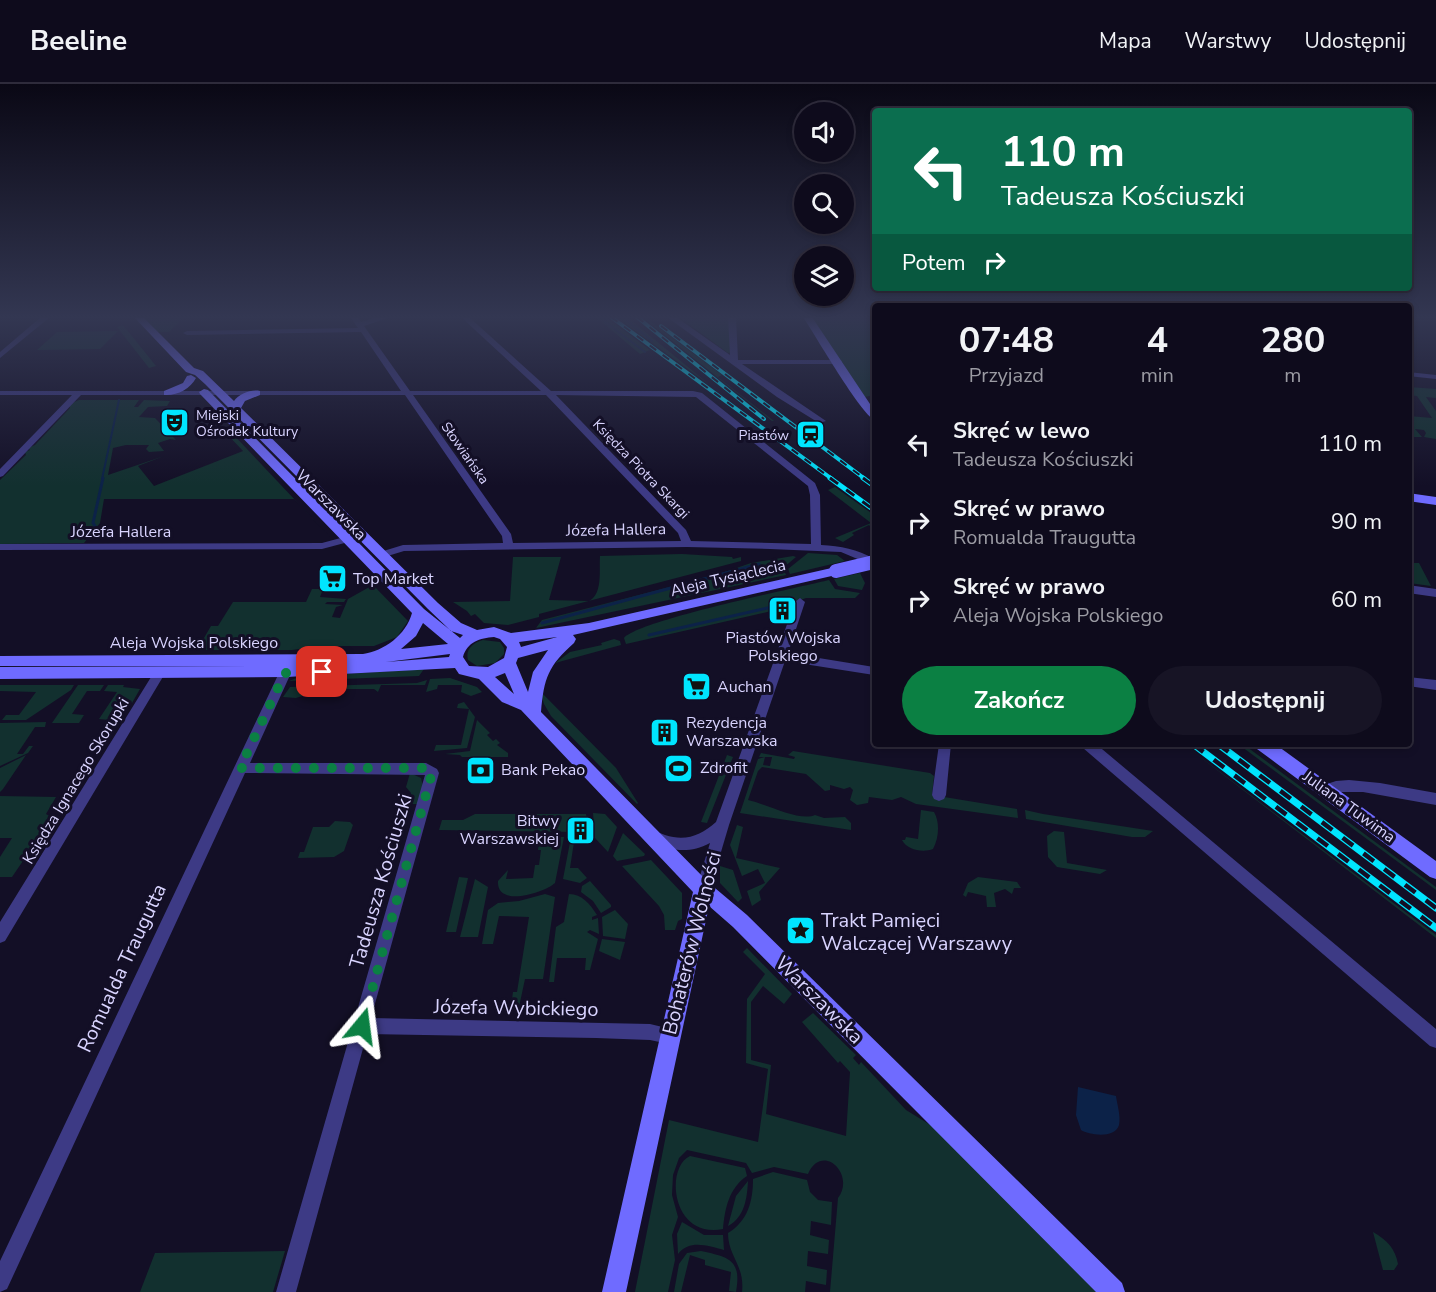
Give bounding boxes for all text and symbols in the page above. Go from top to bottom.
text: Beeline [30,22,127,60]
text: Mapa [1099,27,1152,55]
text: Warstwy [1185,27,1271,55]
text: Udostępnij [1304,27,1406,55]
map controls [794,102,854,306]
button: sound [794,102,854,162]
text: 110 m [1001,124,1125,181]
icon: left [902,132,980,210]
button: search [794,174,854,234]
text: Tadeusza Kościuszki [1001,178,1245,215]
button: layers [794,246,854,306]
icon: right [978,246,1011,279]
text: Potem [902,248,966,278]
text: 07:48 [959,316,1054,365]
text: 4 [1146,316,1168,365]
text: 280 [1260,316,1325,365]
text: Przyjazd [969,362,1044,389]
text: min [1141,362,1174,389]
text: m [1284,362,1301,389]
place label: Miejski Ośrodek Kultury [196,406,299,441]
theatre icon: Miejski Ośrodek Kultury [159,407,191,439]
street label: Księdza Piotra Skargi [588,415,694,523]
text: Skręć w lewo [953,416,1090,446]
street label: Słowiańska [437,418,493,488]
station icon: Piastów [794,419,826,451]
place label: Piastów [739,426,789,445]
icon: left [902,428,935,461]
text: 110 m [1318,429,1382,459]
text: Tadeusza Kościuszki [953,446,1134,473]
street label: Warszawska [291,465,371,545]
text: Skręć w prawo [953,494,1105,524]
icon: right [902,506,935,539]
text: 90 m [1331,507,1382,537]
street label: Józefa Hallera [565,518,666,542]
street label: Józefa Hallera [70,521,171,543]
text: Romualda Traugutta [953,524,1136,551]
street label: Aleja Tysiąclecia [668,554,788,602]
supermarket icon: Top Market [316,563,348,595]
place label: Top Market [353,568,434,590]
text: Skręć w prawo [953,572,1105,602]
icon: right [902,584,935,617]
text: 60 m [1331,585,1382,615]
building icon: Piastów Wojska Polskiego [767,594,799,626]
text: Aleja Wojska Polskiego [953,602,1163,629]
place label: Piastów Wojska Polskiego [725,627,841,667]
street label: Aleja Wojska Polskiego [110,632,278,654]
pin [296,646,347,697]
icon: arrive [305,655,338,688]
button: Zakończ [902,666,1136,735]
button: Udostępnij [1148,666,1382,735]
supermarket icon: Auchan [680,671,712,703]
place label: Auchan [717,676,772,698]
street label: Księdza Ignacego Skorupki [18,694,134,868]
place label: Rezydencja Warszawska [686,712,778,752]
building icon: Rezydencja Warszawska [649,716,681,748]
sports icon: Zdrofit [663,752,695,784]
bank icon: Bank Pekao [464,754,496,786]
place label: Zdrofit [700,757,748,779]
place label: Bank Pekao [501,759,585,781]
street label: Juliana Tuwima [1297,765,1400,848]
street label: Tadeusza Kościuszki [343,790,419,972]
place label: Bitwy Warszawskiej [460,810,560,850]
building icon: Bitwy Warszawskiej [564,814,596,846]
street label: Bohaterów Wolności [656,849,728,1037]
street label: Romualda Traugutta [71,879,173,1057]
place label: Trakt Pamięci Walczącej Warszawy [821,907,1013,957]
place icon: Trakt Pamięci Walczącej Warszawy [784,915,816,947]
street label: Warszawska [769,950,869,1050]
street label: Józefa Wybickiego [432,993,599,1023]
position arrow [330,994,394,1058]

